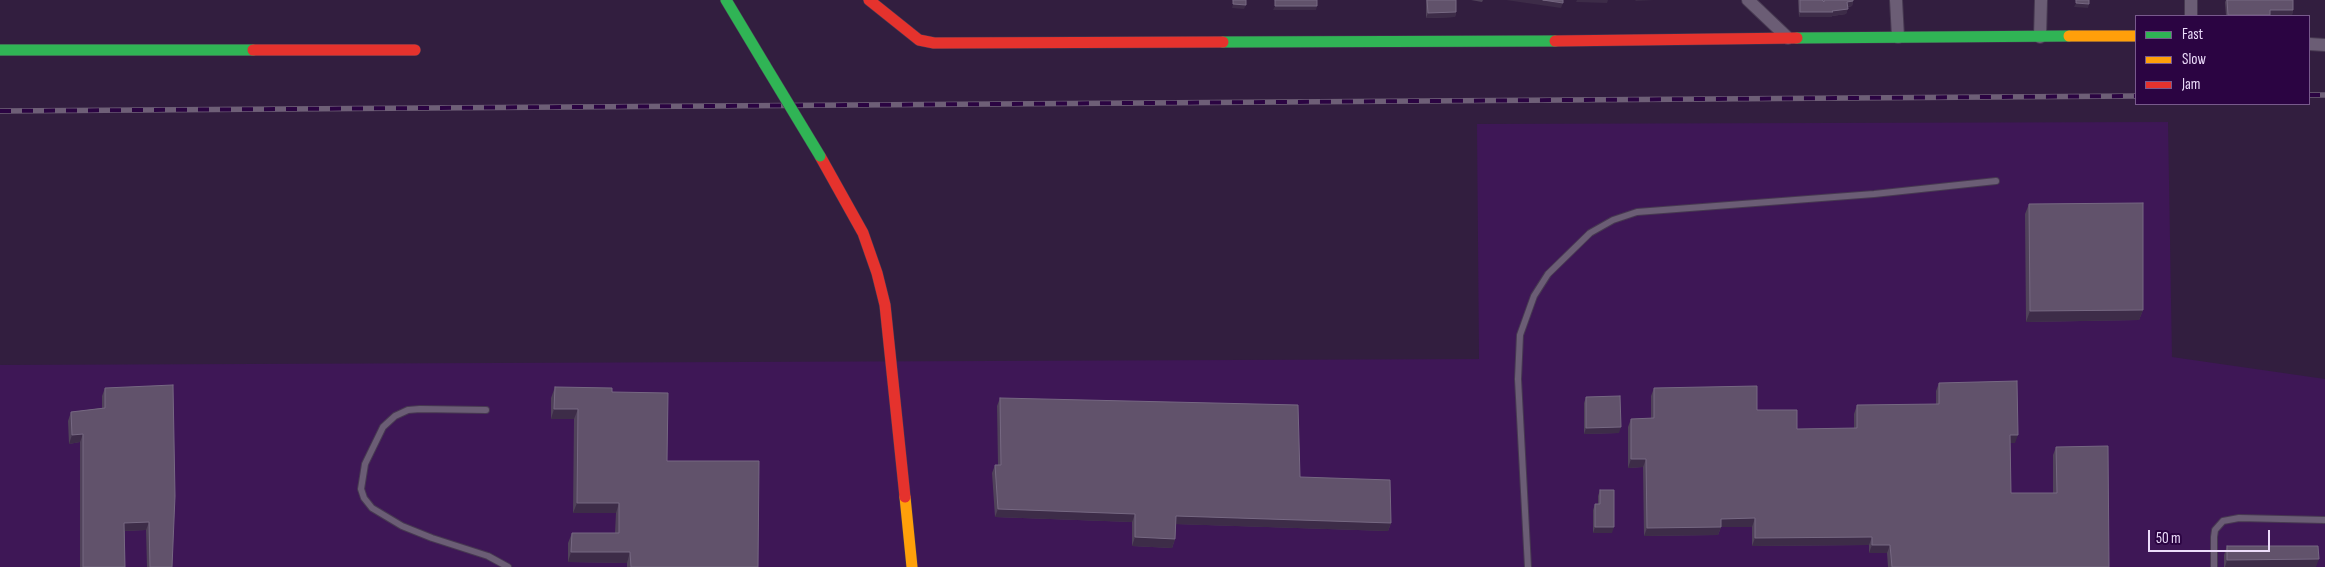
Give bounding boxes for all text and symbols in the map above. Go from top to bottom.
legend [2135,15,2310,105]
text: Fast [2182,25,2203,44]
text: Slow [2182,50,2206,69]
text: Jam [2182,75,2200,94]
scale bar [2150,520,2272,552]
text: 50 m [2156,529,2181,548]

